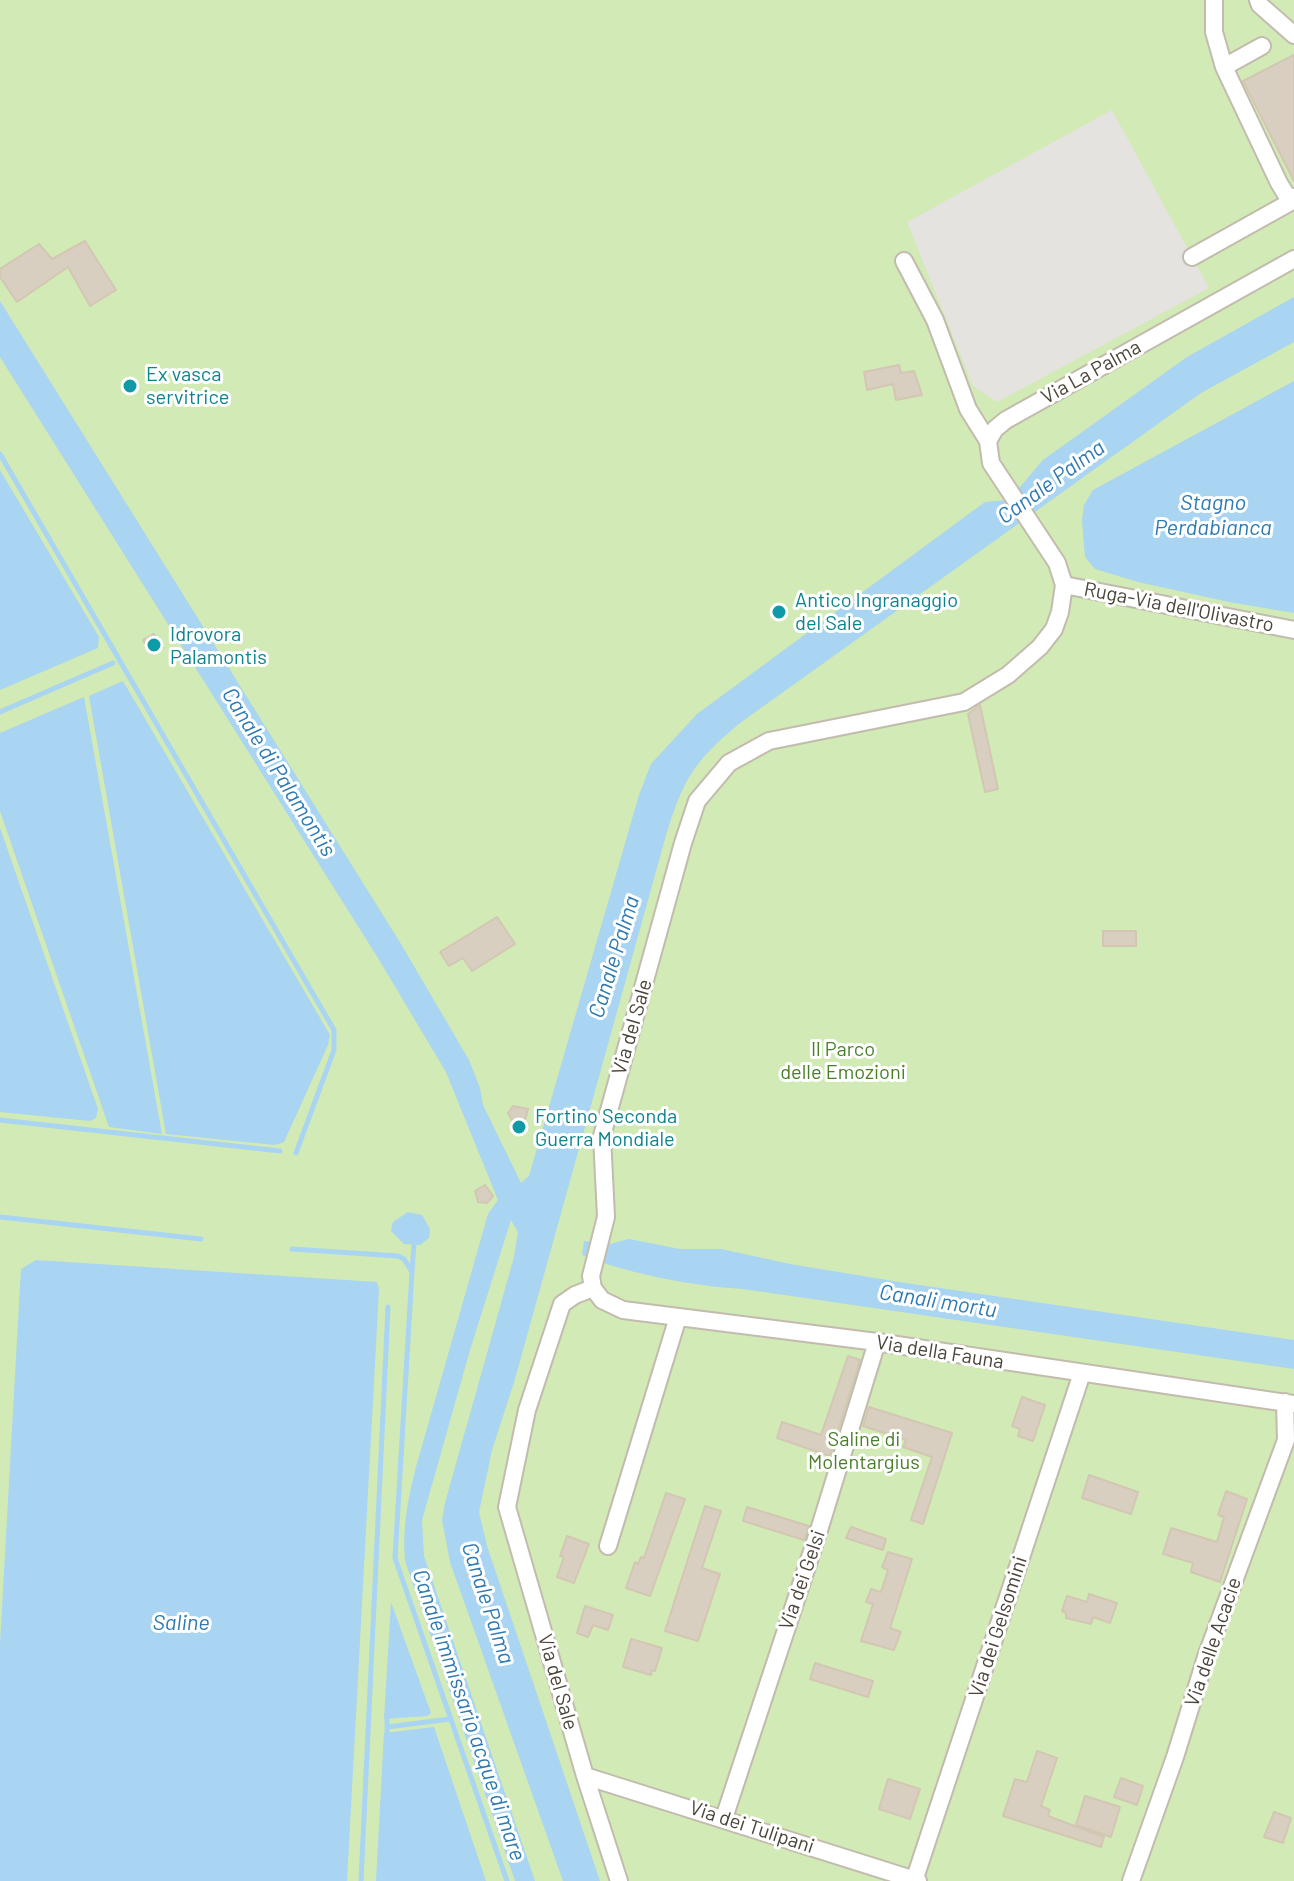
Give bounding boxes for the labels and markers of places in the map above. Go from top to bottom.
place label: Ex vasca servitrice [146,362,229,409]
marker: Ex vasca servitrice [121,377,139,395]
place label: Antico Ingranaggio del Sale [795,588,958,635]
marker: Antico Ingranaggio del Sale [770,603,788,621]
place label: Idrovora Palamontis [170,622,267,669]
marker: Idrovora Palamontis [145,636,163,654]
place label: Fortino Seconda Guerra Mondiale [535,1104,677,1151]
marker: Fortino Seconda Guerra Mondiale [510,1118,528,1136]

